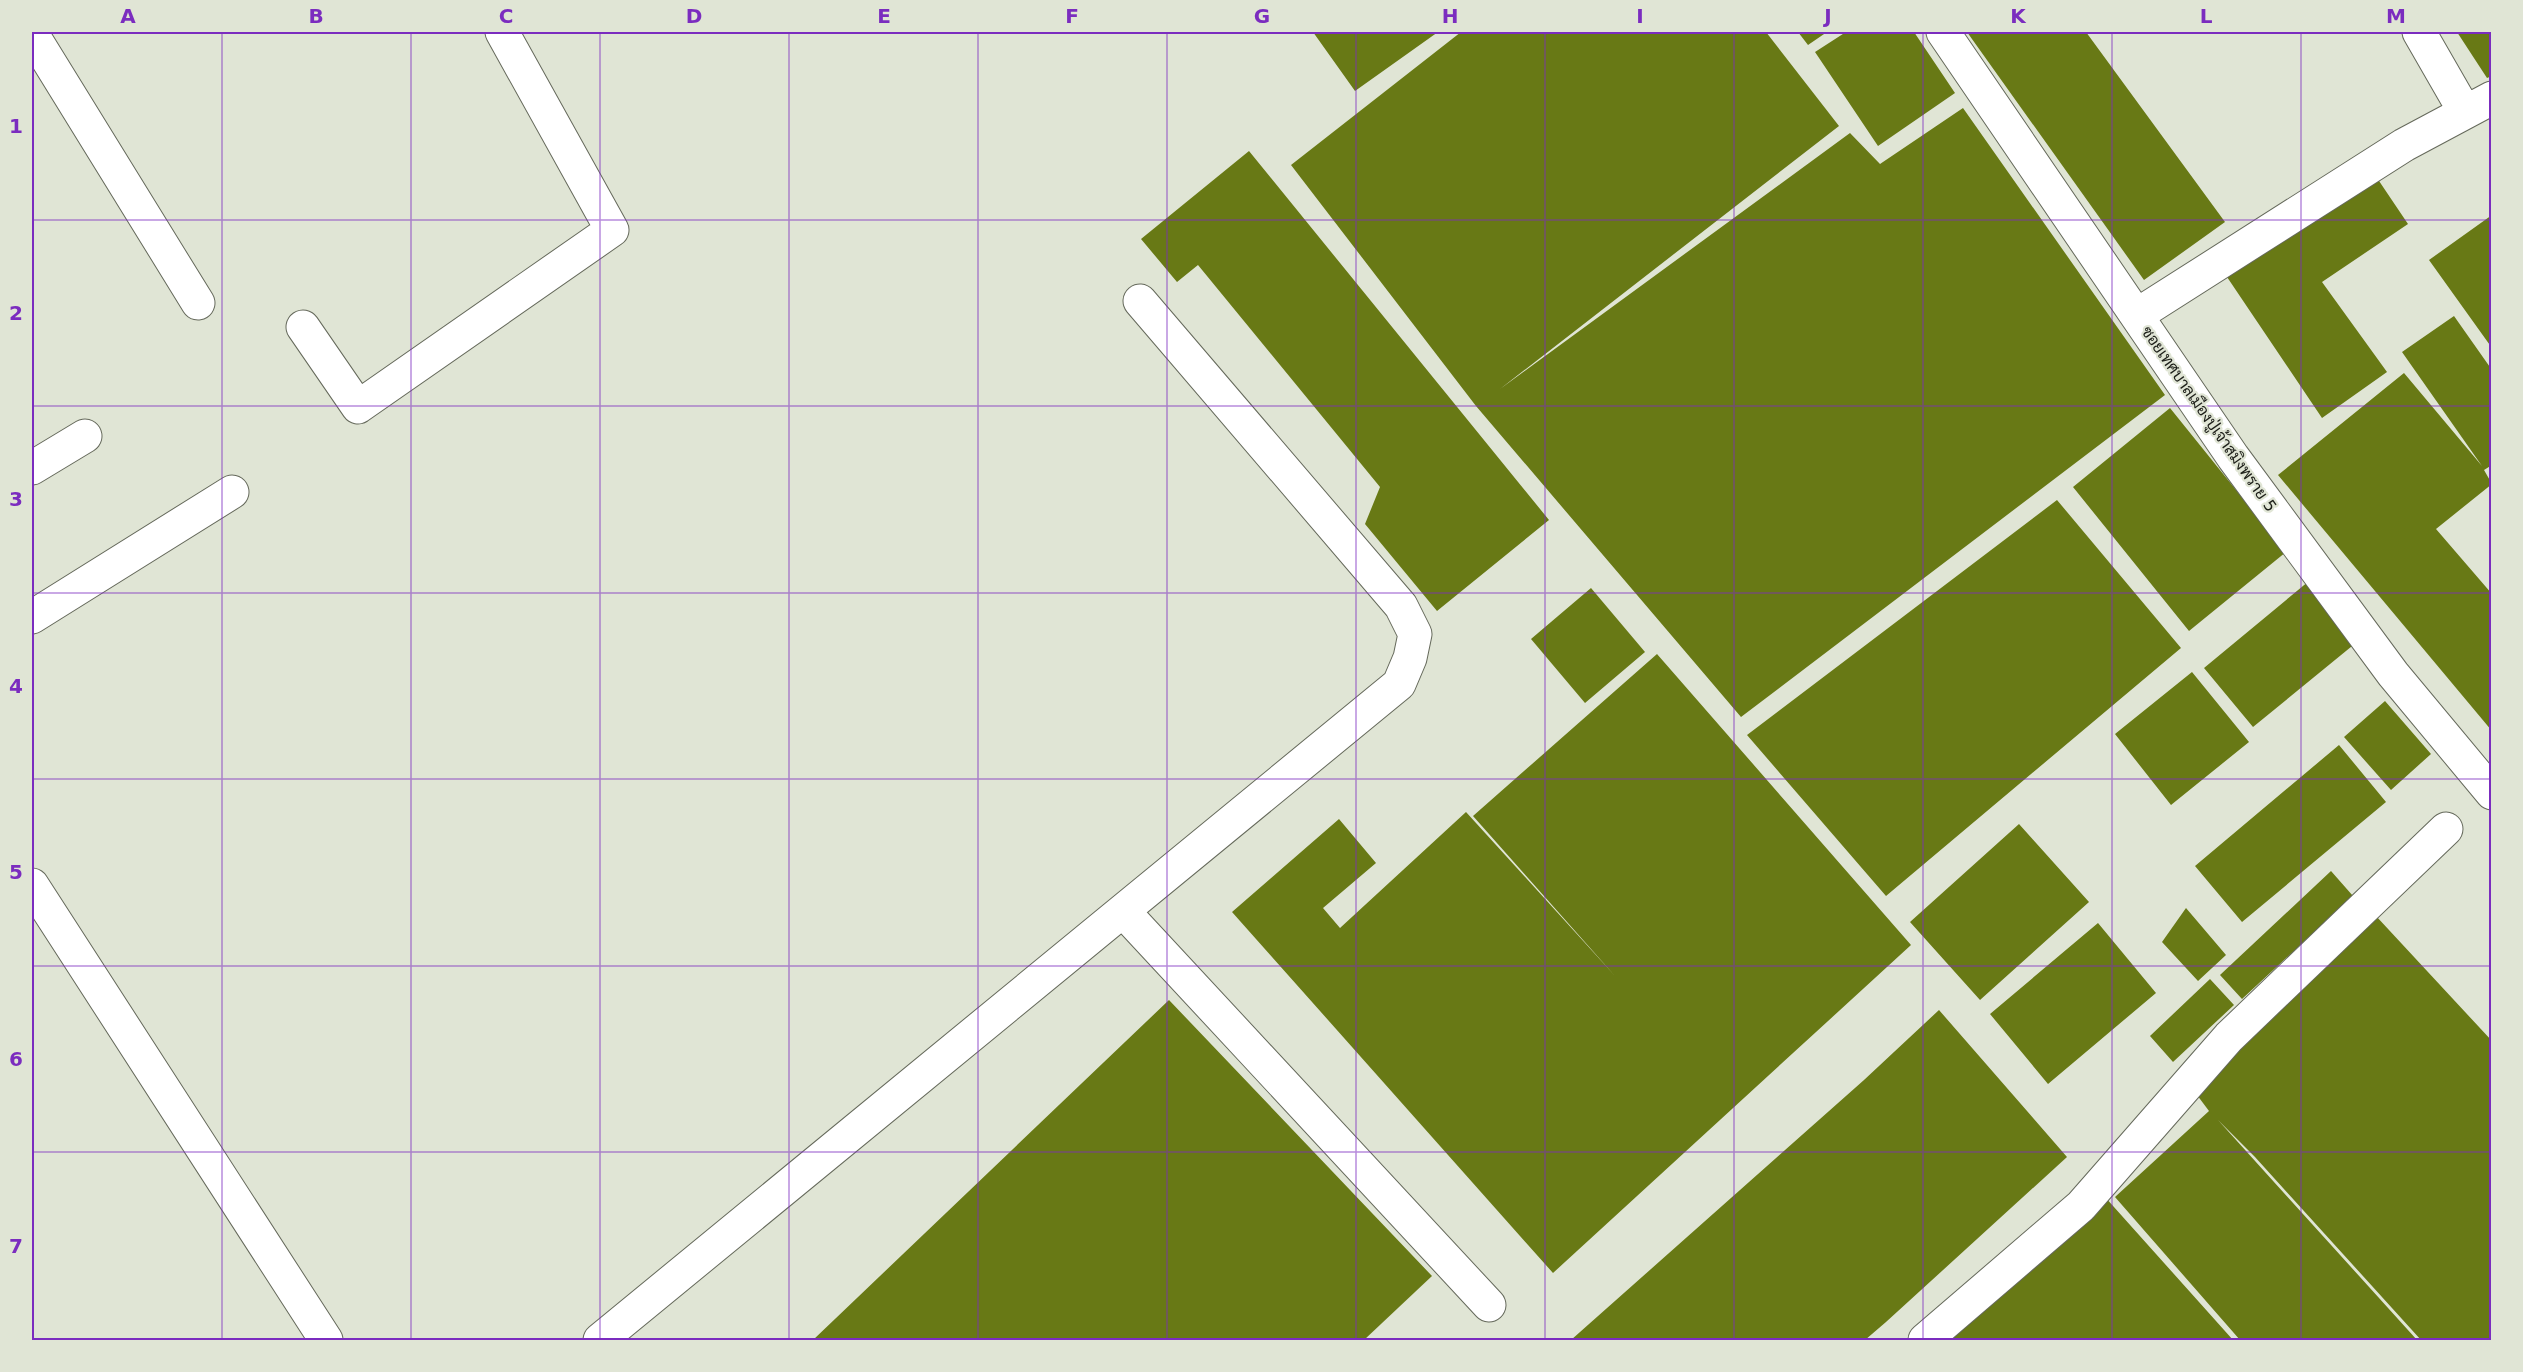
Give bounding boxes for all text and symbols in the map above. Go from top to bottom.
text: A [120,4,136,28]
text: B [308,4,324,28]
text: C [499,4,513,28]
text: D [686,4,702,28]
text: E [877,4,891,28]
text: F [1065,4,1079,28]
text: G [1254,4,1270,28]
text: H [1442,4,1458,28]
text: I [1636,4,1644,28]
text: J [1822,4,1832,28]
text: K [2010,4,2027,28]
text: L [2200,4,2213,28]
text: M [2386,4,2406,28]
text: 1 [9,114,23,138]
text: 2 [9,301,23,325]
street label: ซอยเทศบาลเมืองปู่เจ้าสมิงพราย 5 [2136,322,2281,517]
text: 3 [9,487,23,511]
text: 4 [9,674,23,698]
text: 5 [9,860,23,884]
text: 6 [9,1047,23,1071]
text: 7 [9,1234,23,1258]

